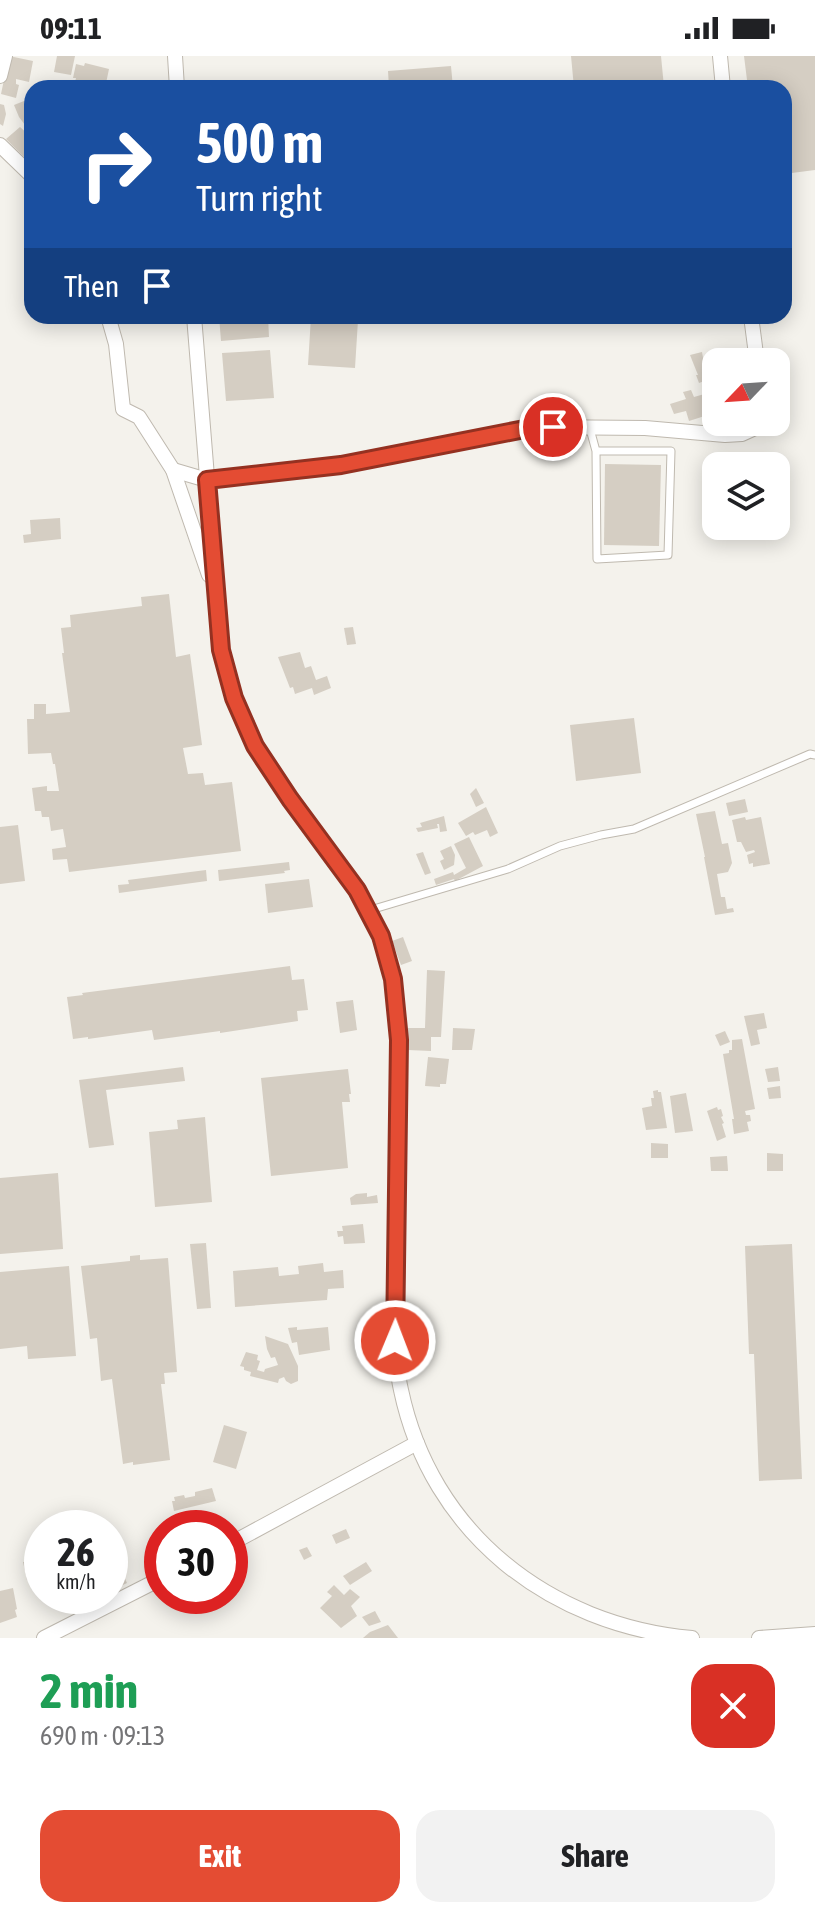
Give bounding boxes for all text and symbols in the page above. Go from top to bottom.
text: 09:11 [40,11,102,45]
text: 500 m [196,111,323,175]
icon: right [64,112,168,216]
text: Turn right [196,177,323,219]
icon: arrive [135,264,179,308]
text: Then [64,269,119,303]
north arrow [702,348,790,436]
map controls [702,348,790,540]
pin [519,393,587,461]
icon: arrive [531,405,575,449]
button: layers [702,452,790,540]
position arrow [353,1299,437,1383]
speed limit sign: 30 [144,1510,248,1614]
text: 26 [57,1529,95,1574]
text: km/h [56,1570,96,1593]
text: 2 min [40,1663,138,1718]
button: close [691,1664,775,1748]
text: 690 m · 09:13 [40,1721,165,1751]
button: Exit [40,1810,400,1902]
button: Share [416,1810,775,1902]

